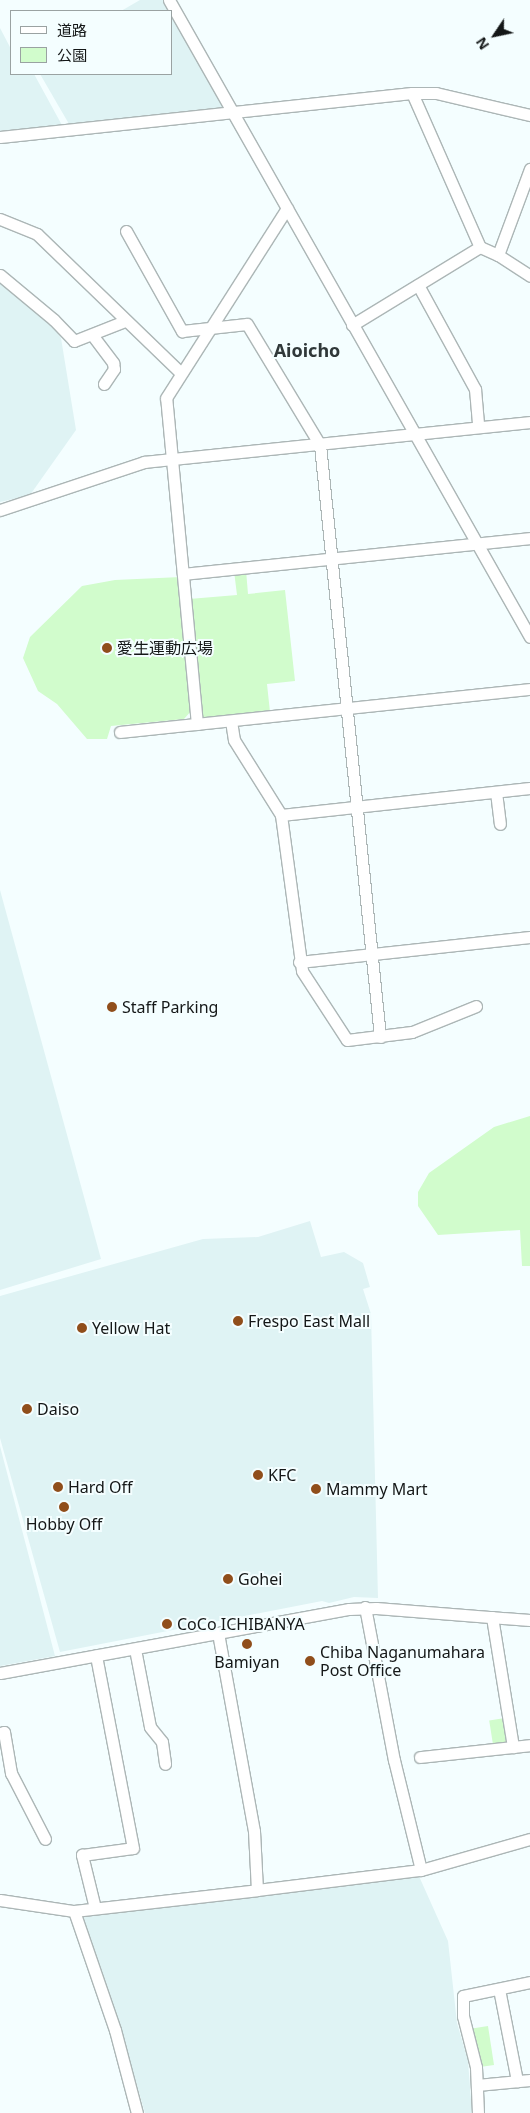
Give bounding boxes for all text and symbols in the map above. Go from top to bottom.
legend [10,10,172,75]
north arrow [470,10,520,60]
text: 道路 [57,20,87,40]
text: N [471,34,493,54]
text: 公園 [57,45,87,65]
district label: Aioicho [274,339,340,361]
place label: 愛生運動広場 [117,638,213,658]
marker: 愛生運動広場 [101,642,113,654]
place label: Staff Parking [122,997,218,1017]
marker: Staff Parking [106,1001,118,1013]
place label: Frespo East Mall [248,1311,370,1331]
marker: Frespo East Mall [232,1315,244,1327]
place label: Yellow Hat [92,1318,170,1338]
marker: Yellow Hat [76,1322,88,1334]
place label: Daiso [37,1399,79,1419]
marker: Daiso [21,1403,33,1415]
place label: KFC [268,1465,296,1485]
marker: KFC [252,1469,264,1481]
place label: Hard Off [68,1477,133,1497]
place label: Mammy Mart [326,1479,428,1499]
marker: Hard Off [52,1481,64,1493]
marker: Mammy Mart [310,1483,322,1495]
marker: Hobby Off [58,1501,70,1513]
place label: Hobby Off [26,1514,102,1534]
place label: Gohei [238,1569,282,1589]
marker: Gohei [222,1573,234,1585]
place label: CoCo ICHIBANYA [177,1614,305,1634]
marker: CoCo ICHIBANYA [161,1618,173,1630]
marker: Bamiyan [241,1638,253,1650]
place label: Chiba Naganumahara Post Office [320,1642,485,1680]
place label: Bamiyan [214,1652,280,1672]
marker: Chiba Naganumahara Post Office [304,1655,316,1667]

